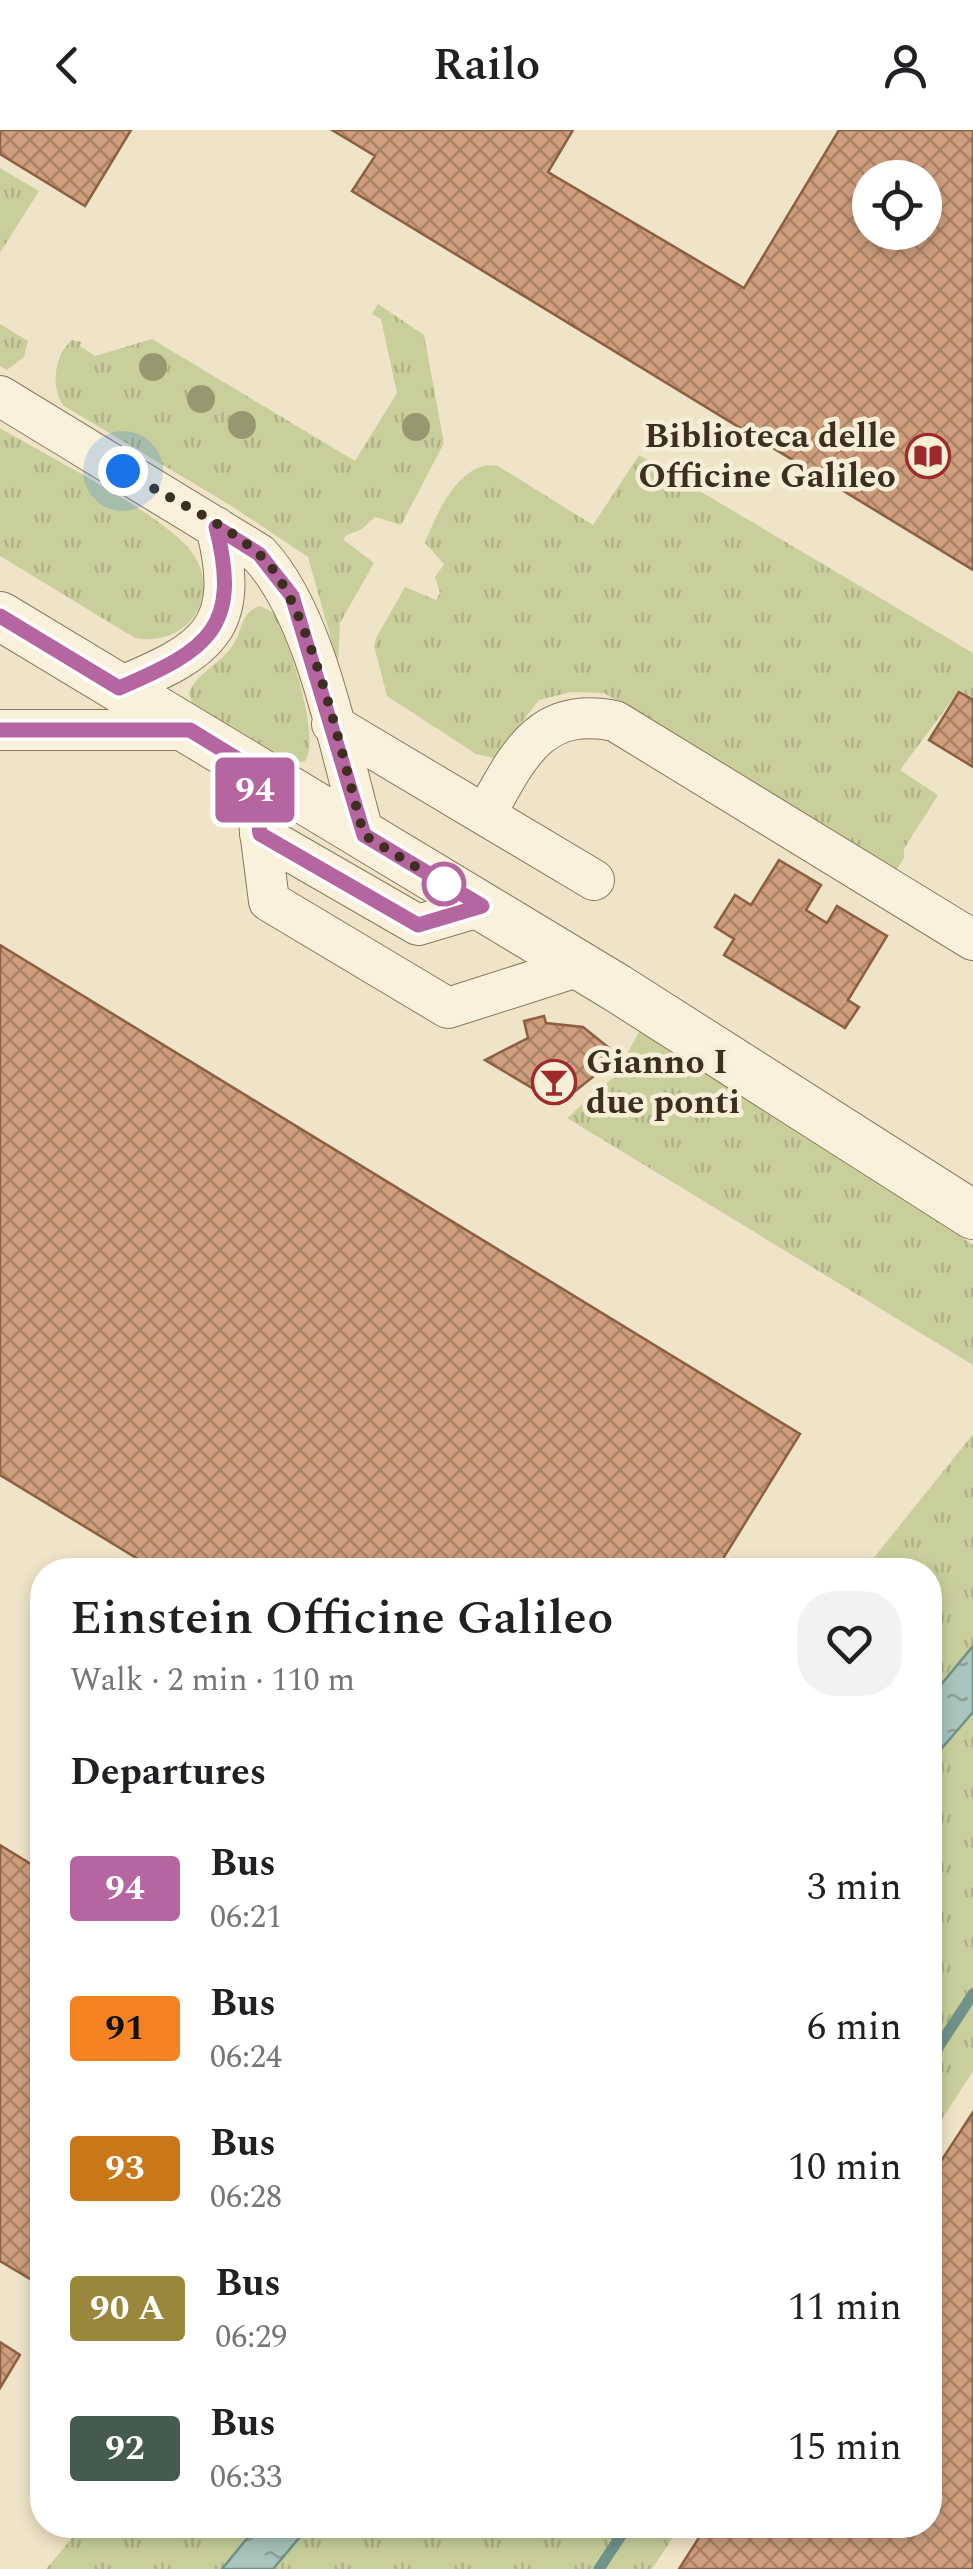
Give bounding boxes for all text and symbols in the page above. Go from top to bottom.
text: Railo [433,31,540,100]
icon: back [40,38,95,93]
icon: person [878,38,933,93]
map controls [852,160,942,250]
button: locate [852,160,942,250]
place label: Biblioteca delle Officine Galileo [638,410,896,503]
library icon: Biblioteca delle Officine Galileo [905,433,951,479]
your location [98,446,148,496]
line badge: 94 [210,758,300,822]
text: 94 [235,764,275,817]
unlabelled marker [423,863,465,905]
place label: Gianno I due ponti [586,1036,740,1129]
bar icon: Gianno I due ponti [531,1059,577,1105]
text: Einstein Officine Galileo [70,1582,613,1655]
button: heart [797,1591,902,1696]
text: Walk · 2 min · 110 m [70,1656,355,1705]
text: Departures [70,1744,266,1802]
text: Bus [210,1835,276,1893]
text: 3 min [807,1859,902,1917]
text: 94 [105,1862,145,1915]
text: 06:21 [210,1893,282,1942]
text: Bus [210,1975,276,2033]
text: 6 min [807,1999,902,2057]
text: 91 [105,2002,145,2055]
text: 06:24 [210,2033,282,2082]
text: Bus [210,2115,276,2173]
text: 10 min [788,2139,902,2197]
text: 93 [105,2142,145,2195]
text: 06:28 [210,2173,282,2222]
text: Bus [215,2255,281,2313]
text: 11 min [788,2279,902,2337]
text: 90 A [90,2282,165,2335]
text: 06:29 [215,2313,287,2362]
text: Bus [210,2395,276,2453]
text: 15 min [788,2419,902,2477]
text: 92 [105,2422,145,2475]
text: 06:33 [210,2453,282,2502]

